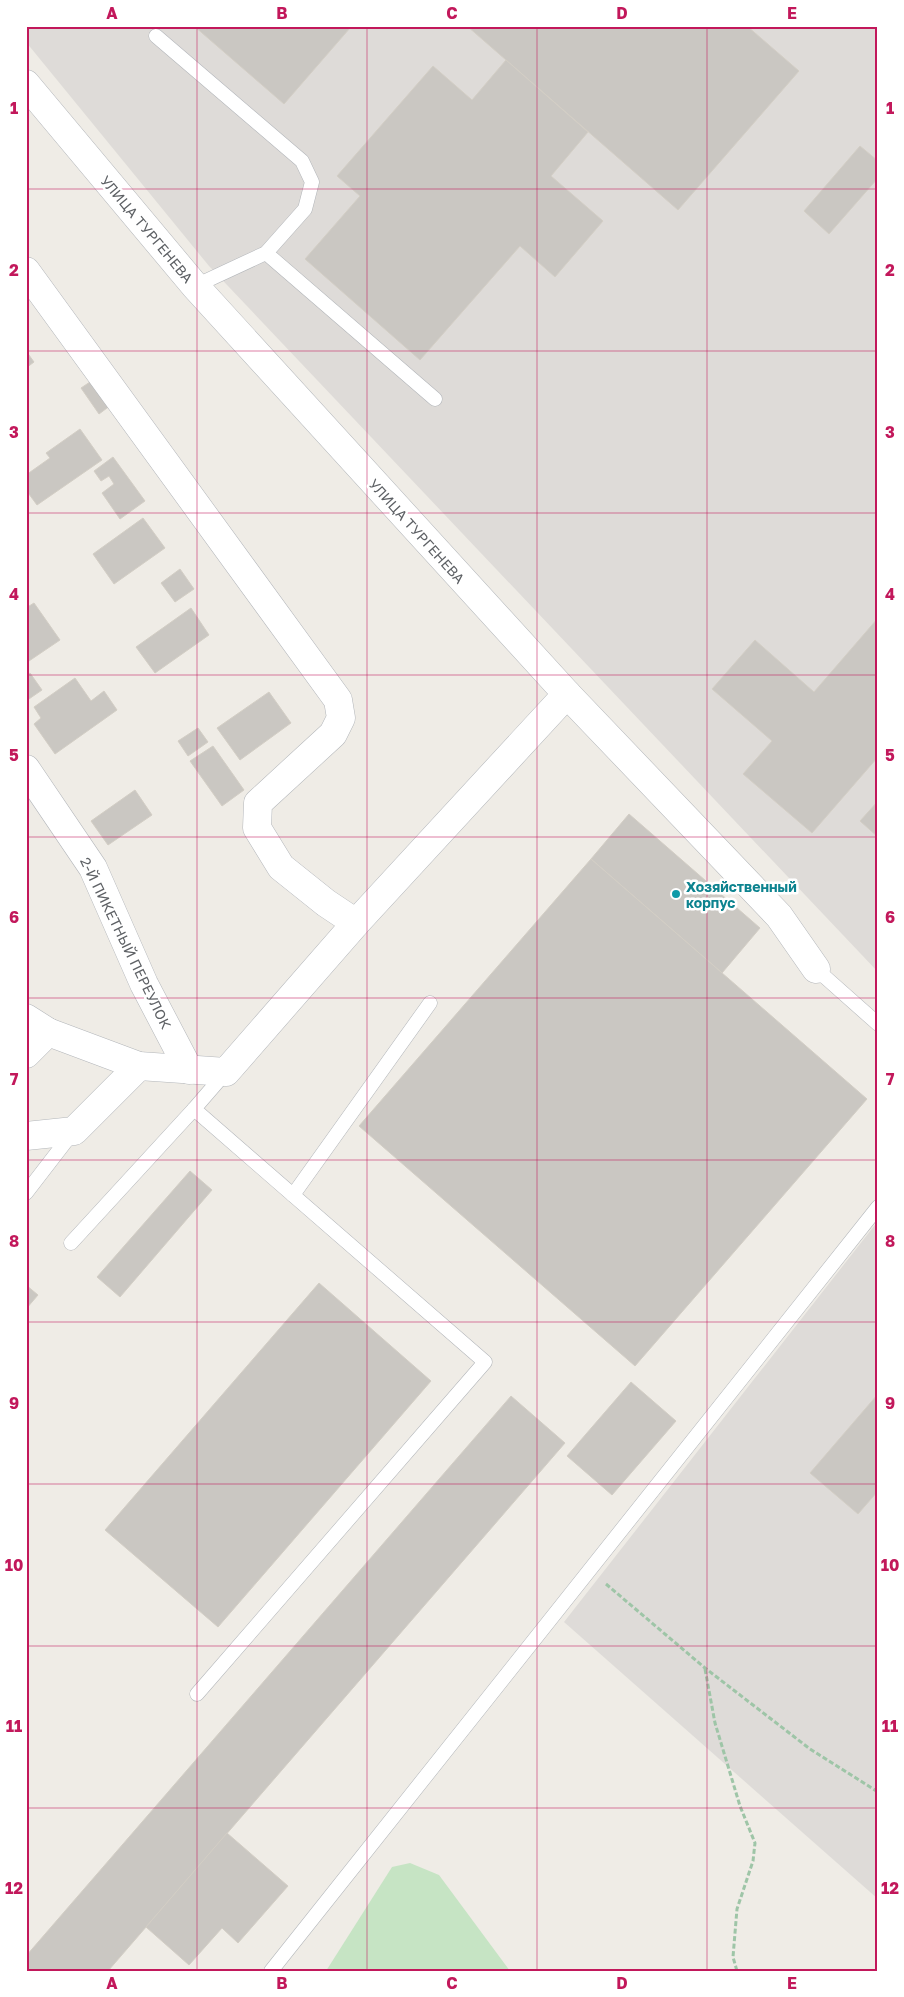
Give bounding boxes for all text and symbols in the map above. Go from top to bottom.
text: A [106,3,118,23]
text: B [276,3,288,23]
text: C [446,3,458,23]
text: D [616,3,628,23]
text: E [787,3,797,23]
text: 1 [10,98,18,118]
text: 1 [886,98,894,118]
street label: УЛИЦА ТУРГЕНЕВА [97,172,197,287]
text: 2 [9,260,19,280]
text: 2 [885,260,895,280]
text: 3 [9,422,19,442]
text: 3 [885,422,895,442]
street label: УЛИЦА ТУРГЕНЕВА [366,475,469,587]
text: 4 [9,584,19,604]
text: 4 [885,584,895,604]
text: 5 [9,745,19,765]
text: 5 [885,745,895,765]
street label: 2-Й ПИКЕТНЫЙ ПЕРЕУЛОК [77,854,175,1032]
place label: Хозяйственный корпус [686,878,797,911]
marker: Хозяйственный корпус [670,888,682,900]
text: 6 [9,907,19,927]
text: 6 [885,907,895,927]
text: 7 [10,1069,19,1089]
text: 7 [886,1069,895,1089]
text: 8 [9,1231,19,1251]
text: 8 [885,1231,895,1251]
text: 9 [9,1393,19,1413]
text: 9 [885,1393,895,1413]
text: 10 [5,1555,23,1575]
text: 10 [881,1555,899,1575]
text: 11 [6,1716,22,1736]
text: 11 [882,1716,898,1736]
text: 12 [5,1878,23,1898]
text: 12 [881,1878,899,1898]
text: A [106,1973,118,1993]
text: B [276,1973,288,1993]
text: C [446,1973,458,1993]
text: D [616,1973,628,1993]
text: E [787,1973,797,1993]

